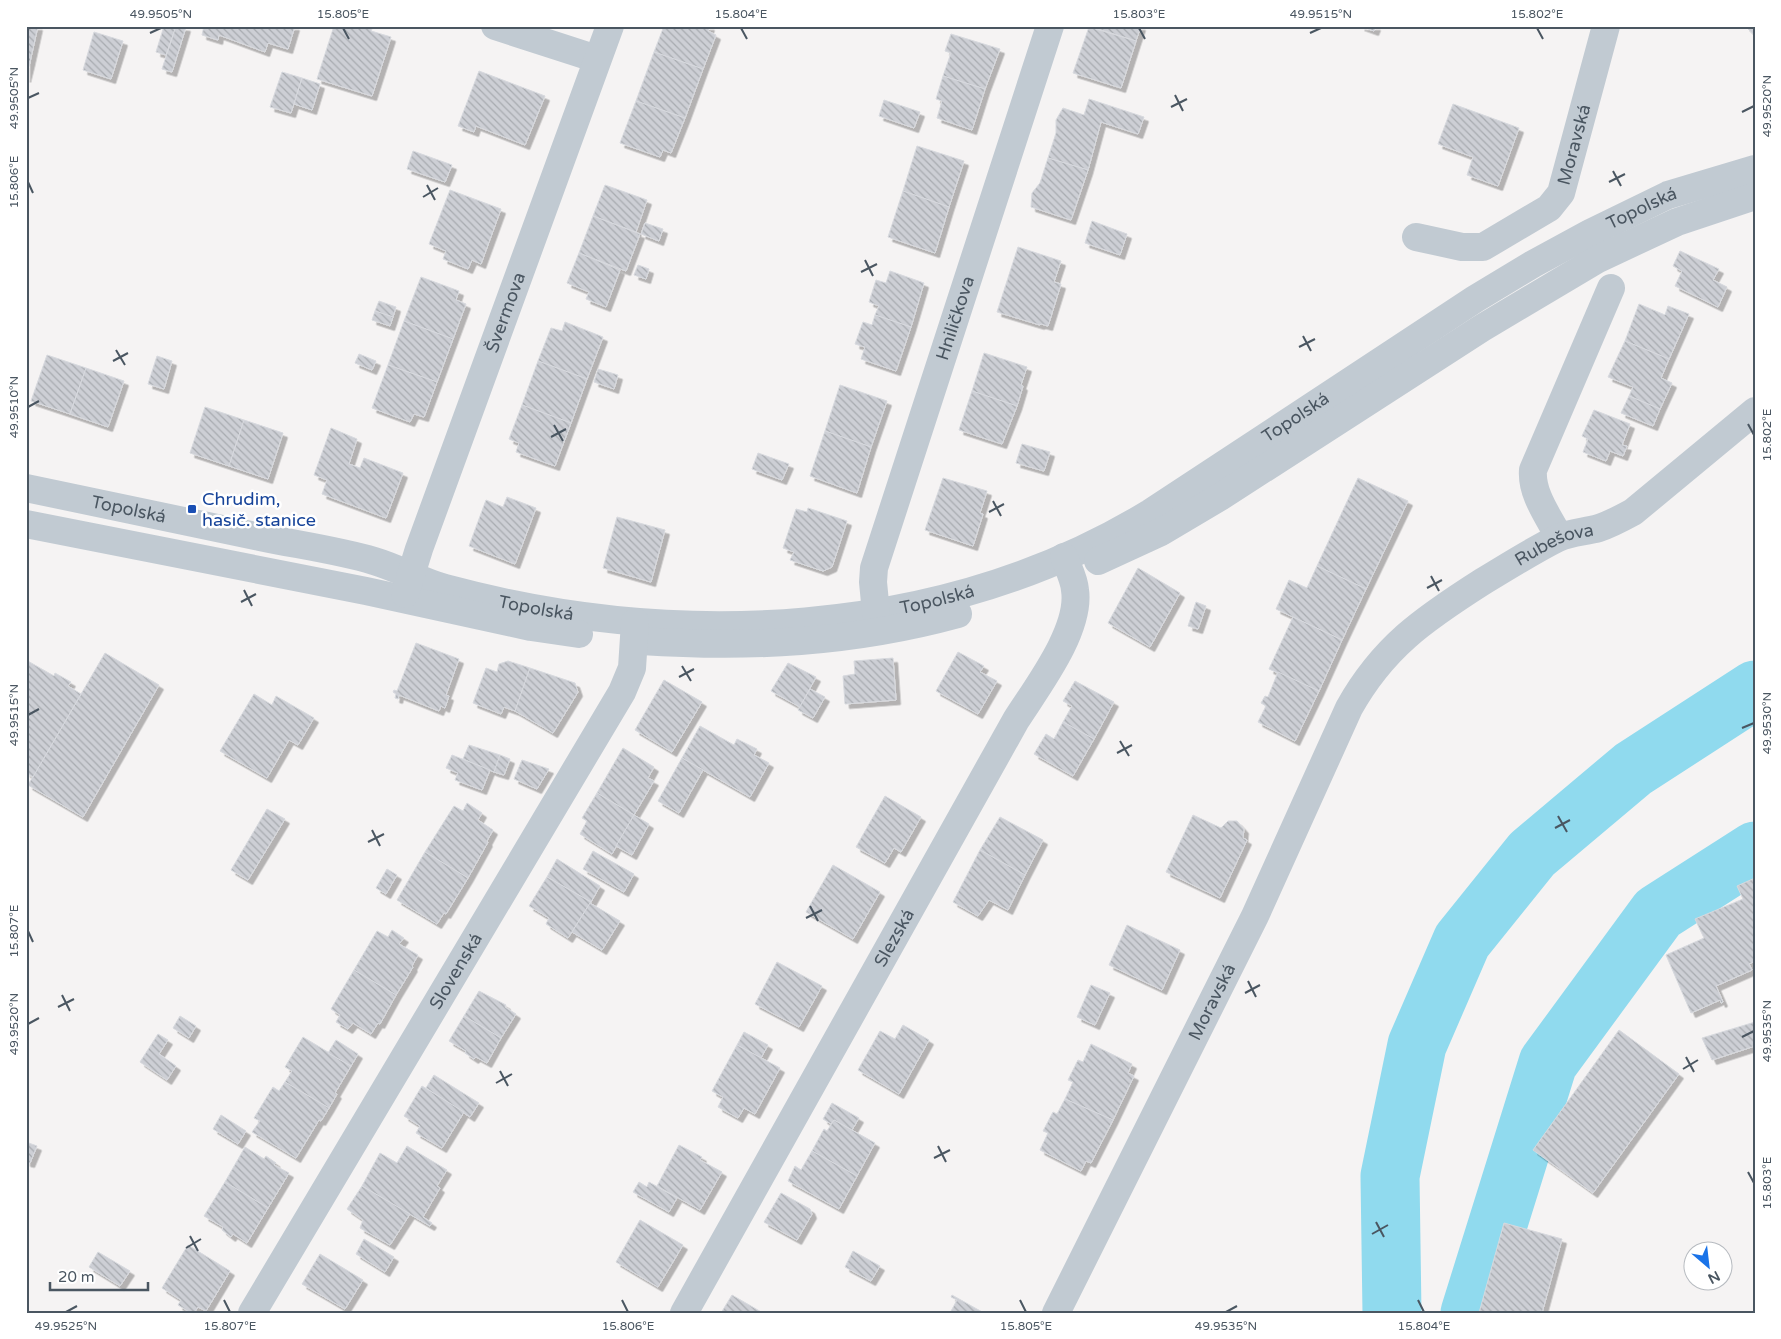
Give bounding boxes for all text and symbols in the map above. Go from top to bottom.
text: 49.9505°N [130,7,192,21]
text: 15.805°E [317,7,370,21]
text: 15.804°E [715,7,768,21]
text: 15.803°E [1113,7,1166,21]
text: 49.9515°N [1290,7,1352,21]
text: 15.802°E [1511,7,1564,21]
text: 49.9505°N [7,67,21,129]
text: 49.9520°N [1760,75,1774,137]
street label: Moravská [1553,102,1595,188]
text: 15.806°E [7,155,21,208]
street label: Topolská [1603,182,1679,234]
street label: Švermova [481,269,530,356]
street label: Hniličkova [931,273,979,363]
text: 49.9510°N [7,376,21,438]
street label: Topolská [1258,387,1333,447]
text: 15.802°E [1760,408,1774,461]
place label: Chrudim, hasič. stanice [202,488,316,531]
street label: Topolská [89,491,168,528]
marker: Chrudim, hasič. stanice [186,503,198,515]
street label: Rubešova [1511,519,1595,571]
street label: Topolská [898,580,977,619]
street label: Topolská [497,590,575,625]
text: 49.9515°N [7,684,21,746]
text: 49.9530°N [1760,692,1774,754]
text: 15.807°E [7,904,21,958]
street label: Slezská [869,905,919,971]
street label: Slovenská [424,929,487,1013]
street label: Moravská [1184,960,1240,1044]
text: 49.9520°N [7,993,21,1055]
text: 49.9535°N [1760,1000,1774,1062]
text: 15.803°E [1760,1156,1774,1209]
north arrow [1684,1242,1734,1292]
scale bar [50,1259,148,1291]
text: N [1705,1267,1723,1287]
text: 20 m [58,1268,95,1286]
text: 49.9525°N [35,1319,97,1333]
text: 15.807°E [203,1319,257,1333]
text: 15.806°E [602,1319,655,1333]
text: 15.805°E [1000,1319,1053,1333]
text: 49.9535°N [1195,1319,1257,1333]
text: 15.804°E [1398,1319,1451,1333]

